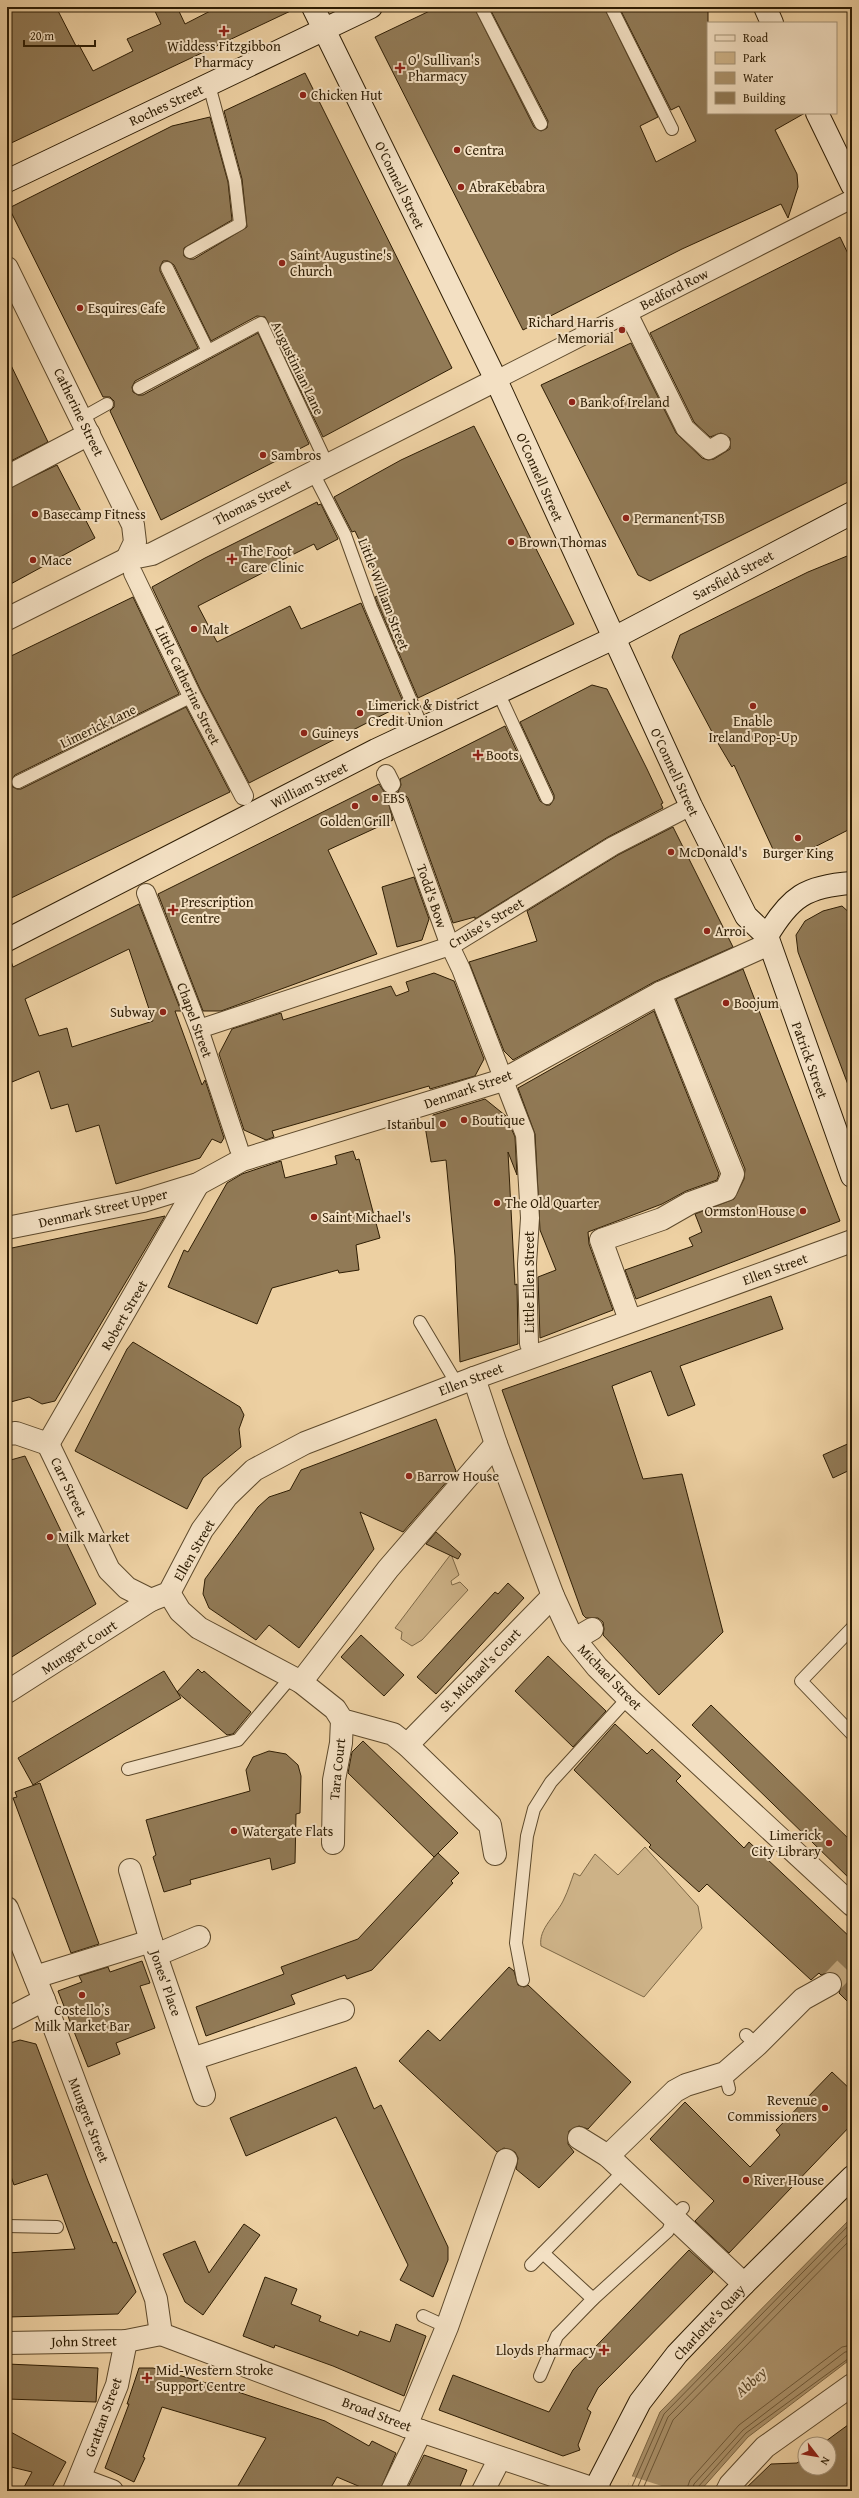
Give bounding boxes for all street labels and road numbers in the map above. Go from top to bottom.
street label: Roches Street [126,79,206,131]
street label: O'Connell Street [370,138,430,232]
street label: Bedford Row [636,263,712,315]
street label: Augustinian Lane [267,318,330,419]
street label: Catherine Street [49,364,109,460]
street label: O'Connell Street [511,429,569,525]
street label: Thomas Street [210,474,294,530]
street label: Little William Street [353,535,415,653]
street label: Sarsfield Street [689,545,777,605]
street label: Little Catherine Street [150,622,226,748]
street label: Limerick Lane [57,699,140,753]
street label: O'Connell Street [646,724,704,820]
street label: William Street [267,757,351,813]
street label: Todd's Bow [412,861,452,931]
street label: Cruise's Street [445,893,527,953]
street label: Chapel Street [172,980,218,1060]
street label: Patrick Street [787,1019,833,1101]
street label: Denmark Street [421,1064,515,1113]
street label: Denmark Street Upper [36,1183,170,1233]
street label: Little Ellen Street [519,1231,539,1333]
street label: Ellen Street [740,1248,810,1290]
street label: Robert Street [96,1276,152,1354]
street label: Ellen Street [436,1357,506,1400]
street label: Carr Street [46,1454,92,1520]
street label: Ellen Street [168,1516,220,1584]
street label: Mungret Court [37,1615,121,1679]
street label: St. Michael's Court [435,1623,525,1716]
street label: Michael Street [573,1640,647,1715]
street label: Tara Court [324,1737,350,1801]
street label: Jones' Place [145,1945,187,2019]
street label: Mungret Street [64,2075,114,2165]
street label: Charlotte's Quay [669,2280,750,2364]
street label: John Street [49,2330,117,2352]
street label: Grattan Street [79,2374,127,2460]
street label: Broad Street [339,2392,415,2436]

